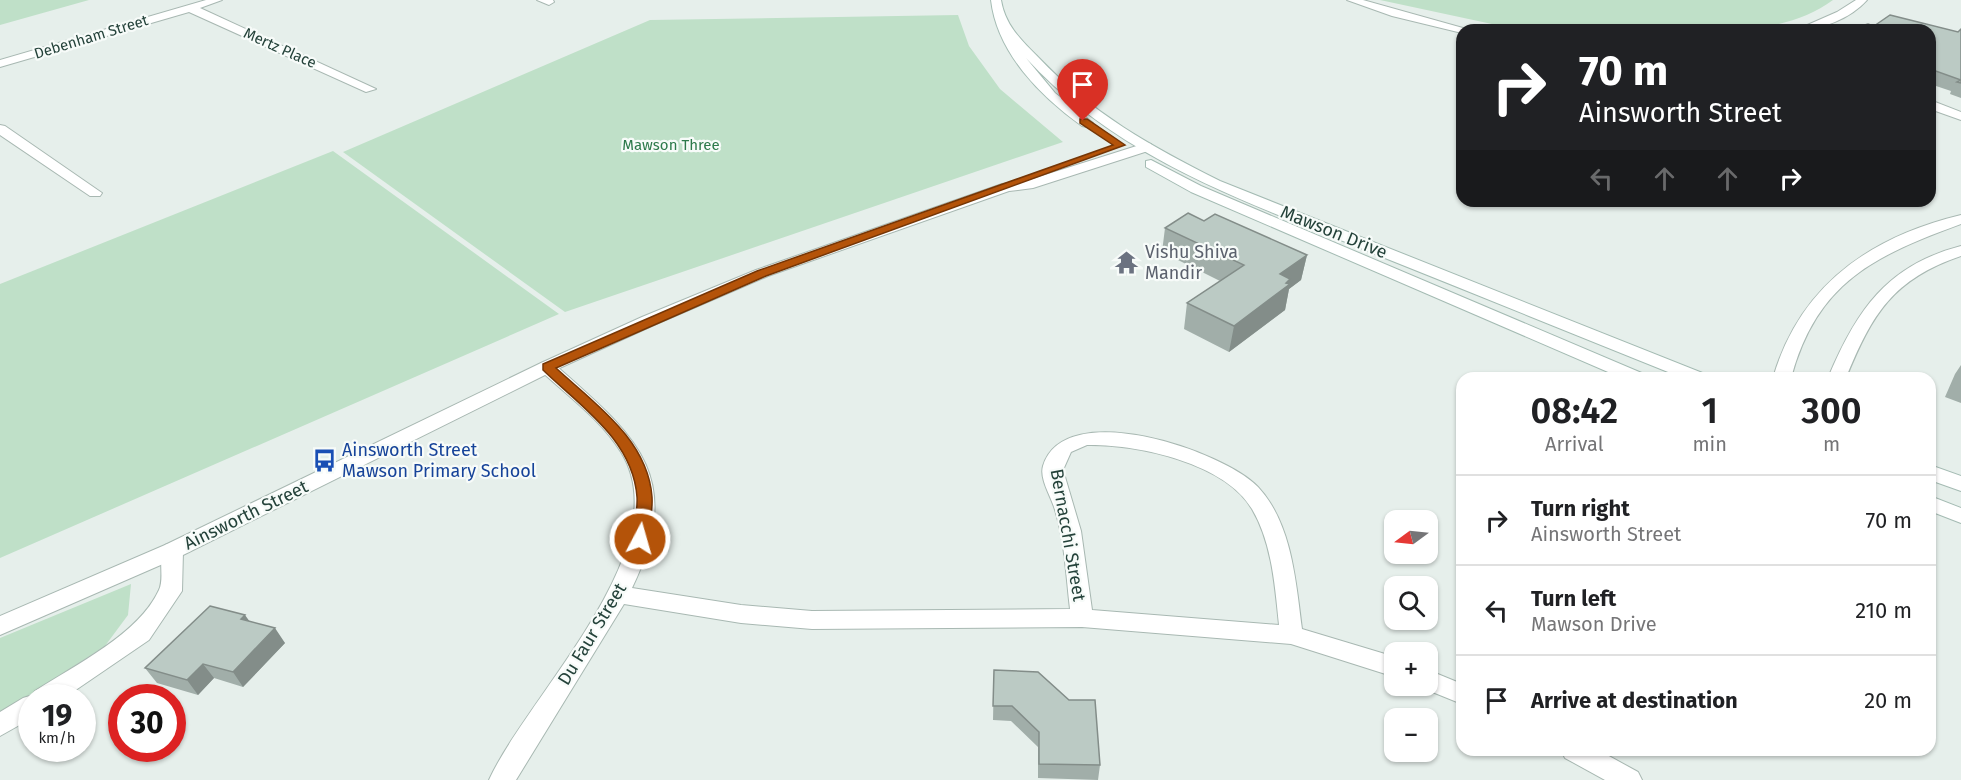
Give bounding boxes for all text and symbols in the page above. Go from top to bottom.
street label: Debenham Street [32,11,151,63]
street label: Mertz Place [241,24,319,72]
text: 70 m [1579,46,1668,96]
icon: right [1480,48,1558,126]
pin [1057,59,1108,121]
icon: arrive [1066,68,1099,101]
text: Ainsworth Street [1579,97,1782,129]
park label: Mawson Three [622,136,720,154]
icon: left [1585,162,1618,195]
icon: ahead [1648,162,1681,195]
icon: ahead [1711,162,1744,195]
icon: right [1774,162,1807,195]
street label: Mawson Drive [1277,201,1391,263]
place label: Vishu Shiva Mandir [1145,241,1238,284]
temple icon: Vishu Shiva Mandir [1114,249,1140,275]
text: 08:42 [1530,389,1618,433]
text: 1 [1702,389,1718,433]
text: 300 [1801,389,1862,433]
text: Arrival [1545,432,1604,456]
text: min [1692,432,1727,456]
text: m [1823,432,1840,456]
place label: Ainsworth Street Mawson Primary School [342,439,536,482]
bus stop icon: Ainsworth Street Mawson Primary School [311,447,337,473]
street label: Bernacchi Street [1046,467,1091,603]
street label: Ainsworth Street [180,475,312,555]
text: Turn right [1531,495,1630,522]
icon: right [1480,504,1513,537]
position arrow [608,507,672,571]
text: 70 m [1866,507,1912,534]
north arrow [1384,510,1438,564]
map controls [1384,510,1438,762]
text: Ainsworth Street [1531,522,1681,546]
button: search [1384,576,1438,630]
street label: Du Faur Street [553,578,631,689]
text: Turn left [1531,585,1616,612]
icon: left [1480,594,1513,627]
text: 210 m [1855,597,1912,624]
text: Mawson Drive [1531,612,1657,636]
button: + [1384,642,1438,696]
speed limit sign: 30 [108,684,186,762]
icon: arrive [1480,684,1513,717]
text: Arrive at destination [1531,687,1738,714]
text: 20 m [1864,687,1912,714]
text: 19 [42,698,72,734]
button: − [1384,708,1438,762]
text: km/h [38,729,76,747]

